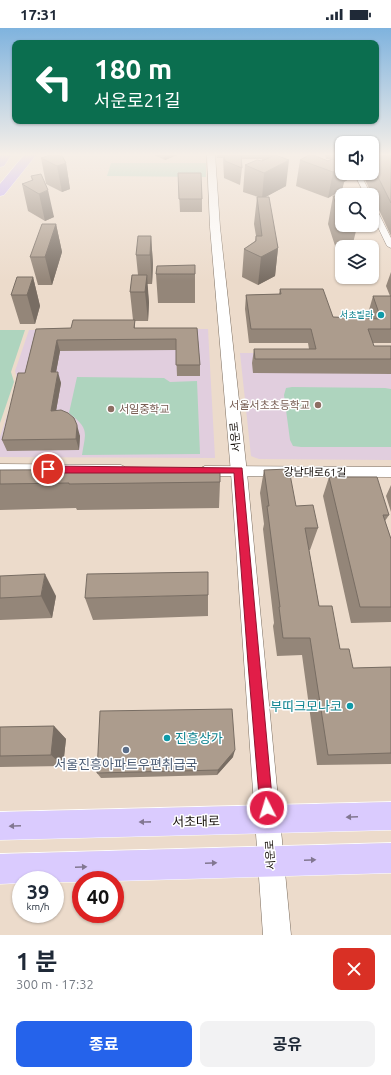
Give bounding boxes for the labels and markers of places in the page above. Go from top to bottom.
place label: 서초빌라 [340,310,374,320]
marker: 서초빌라 [376,310,386,320]
place label: 서울서초초등학교 [229,399,310,411]
marker: 서울서초초등학교 [313,400,323,410]
place label: 서일중학교 [119,403,170,415]
marker: 서일중학교 [106,404,116,414]
pin [31,452,65,486]
place label: 부띠크모나코 [270,699,342,713]
marker: 부띠크모나코 [345,701,355,711]
place label: 진흥상가 [175,731,223,745]
marker: 진흥상가 [162,733,172,743]
marker: 서울진흥아파트우편취급국 [121,745,131,755]
place label: 서울진흥아파트우편취급국 [54,757,198,771]

